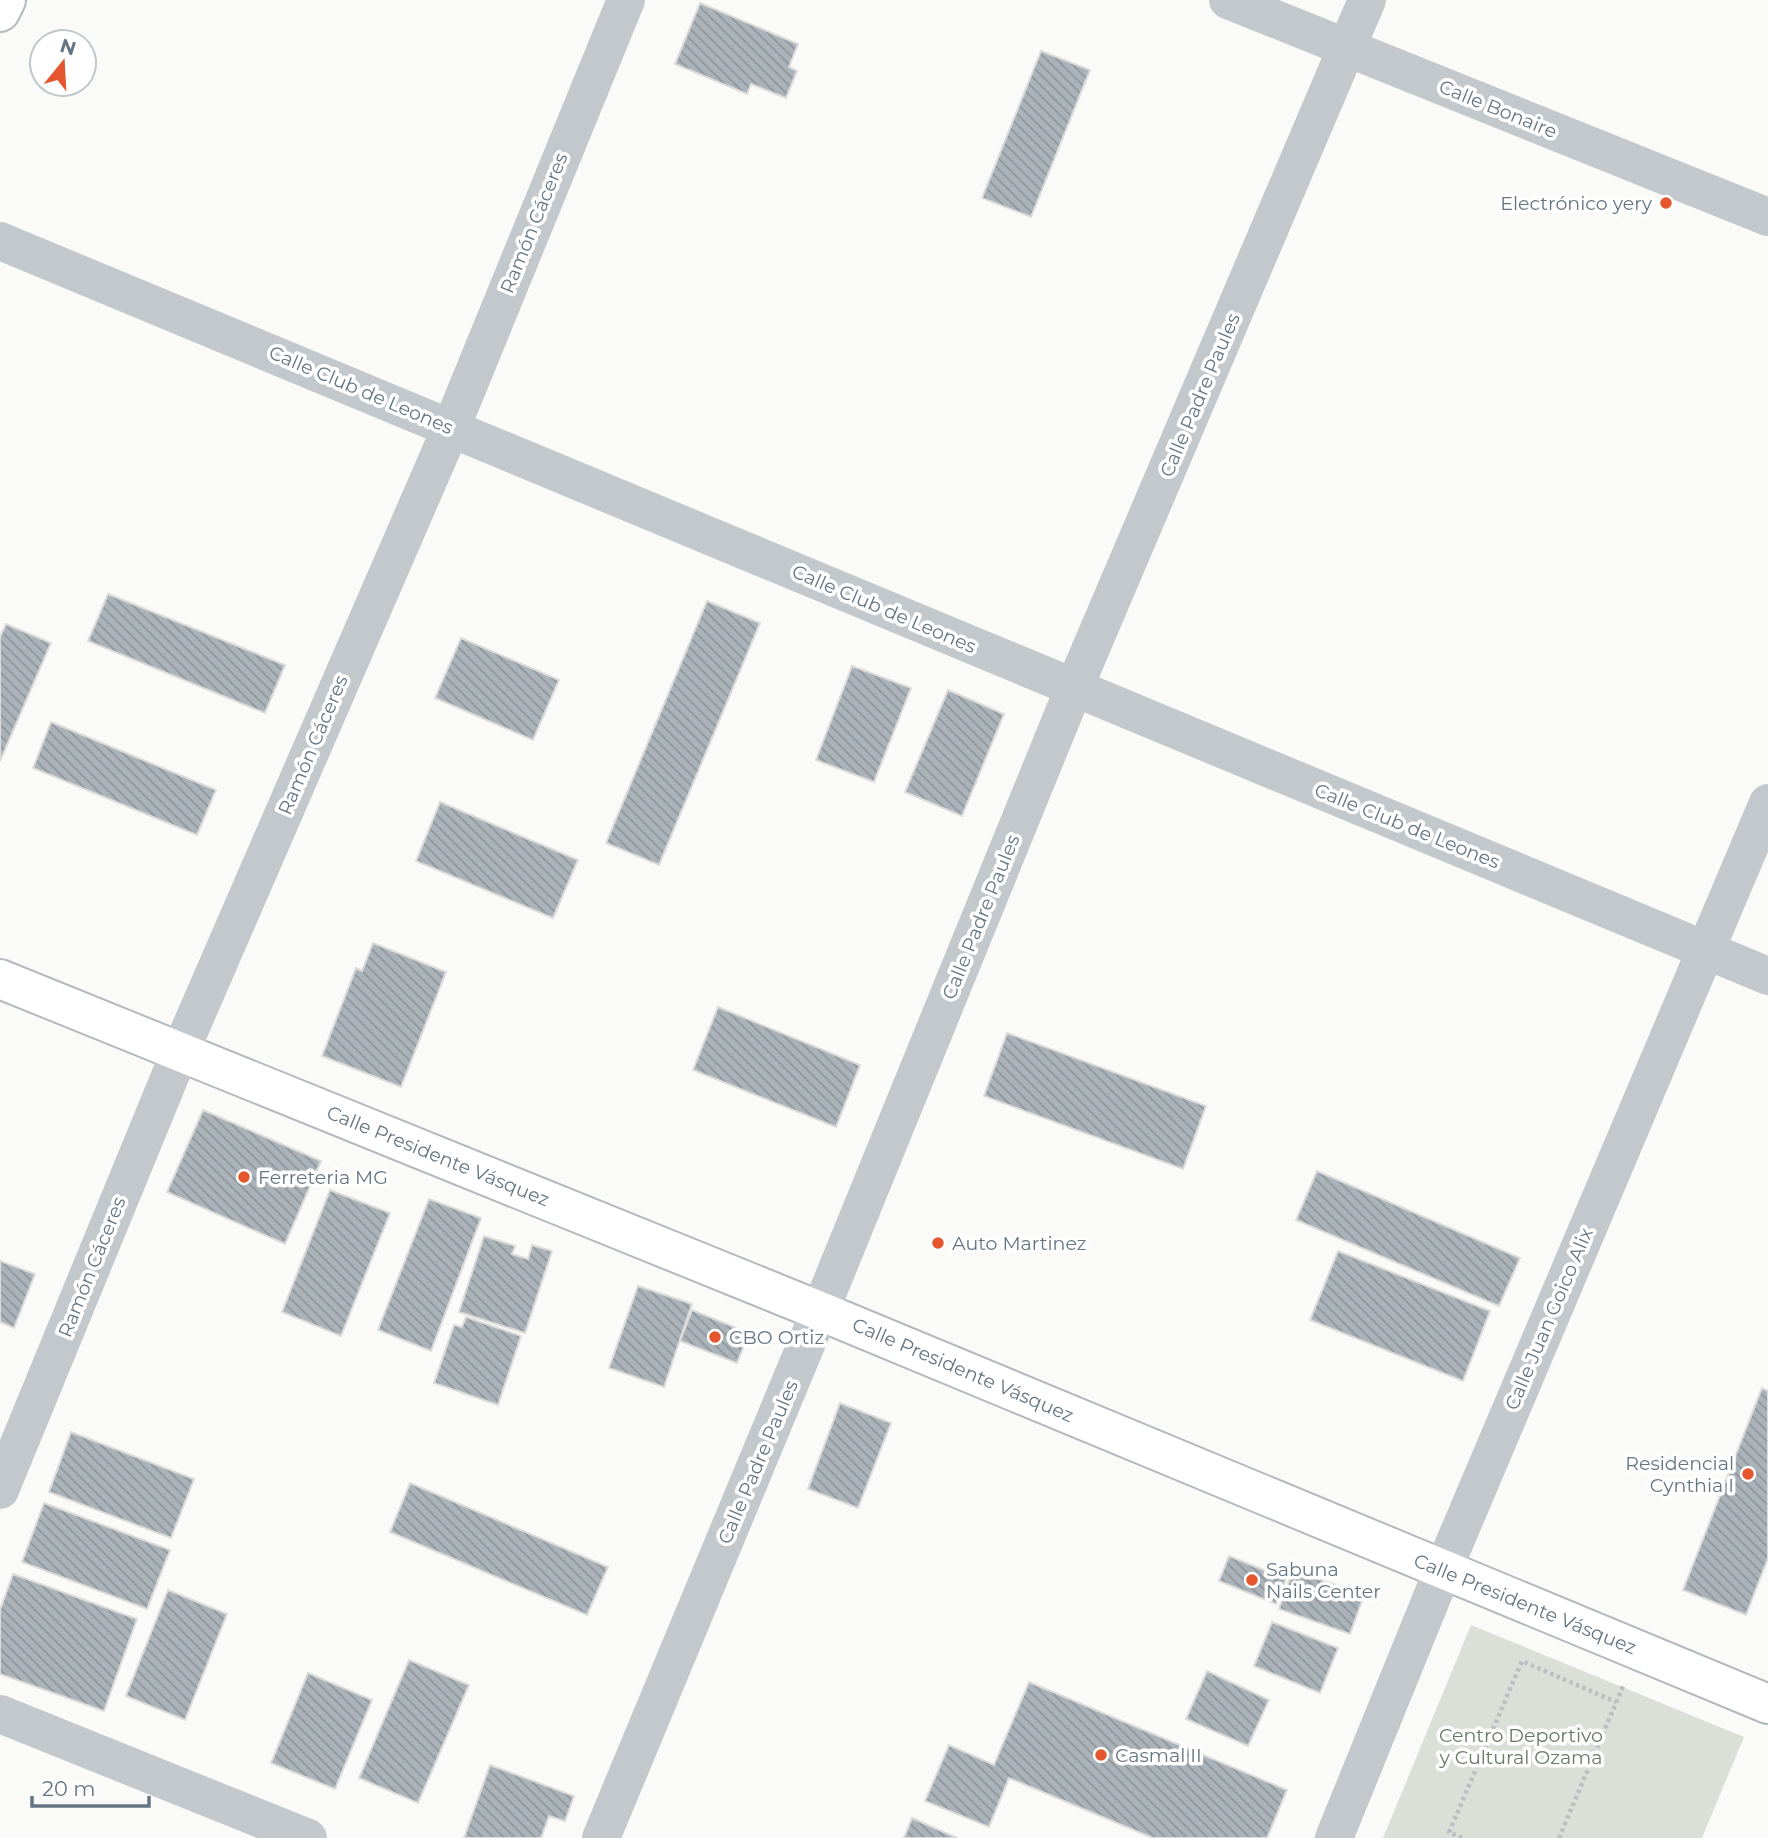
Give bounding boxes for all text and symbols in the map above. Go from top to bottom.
north arrow [28,28,98,98]
text: N [57,34,79,61]
street label: Calle Bonaire [1436,75,1560,143]
street label: Ramón Cáceres [495,149,573,297]
place label: Electrónico yery [1500,192,1653,215]
marker: Electrónico yery [1658,195,1674,211]
street label: Calle Padre Paules [1155,310,1245,480]
street label: Calle Club de Leones [265,341,457,439]
street label: Calle Club de Leones [788,560,980,658]
street label: Ramón Cáceres [273,672,353,818]
street label: Calle Club de Leones [1311,778,1503,874]
street label: Calle Padre Paules [937,831,1025,1003]
street label: Calle Presidente Vásquez [323,1101,553,1211]
place label: Ferreteria MG [258,1166,388,1189]
marker: Ferreteria MG [236,1169,252,1185]
street label: Ramón Cáceres [53,1193,131,1341]
street label: Calle Juan Goico Alix [1500,1224,1598,1414]
place label: Auto Martinez [952,1232,1086,1255]
marker: Auto Martinez [930,1235,946,1251]
street label: Calle Presidente Vásquez [849,1313,1077,1427]
place label: CBO Ortiz [729,1326,824,1349]
marker: CBO Ortiz [707,1329,723,1345]
street label: Calle Padre Paules [713,1377,803,1547]
place label: Residencial Cynthia I [1625,1452,1734,1497]
marker: Residencial Cynthia I [1740,1466,1756,1482]
street label: Calle Presidente Vásquez [1410,1549,1640,1659]
place label: Sabuna Nails Center [1266,1558,1381,1603]
marker: Sabuna Nails Center [1244,1572,1260,1588]
park label: Centro Deportivo y Cultural Ozama [1439,1724,1603,1769]
place label: Casmal II [1115,1744,1202,1767]
marker: Casmal II [1093,1747,1109,1763]
scale bar [32,1764,149,1808]
text: 20 m [42,1776,96,1801]

